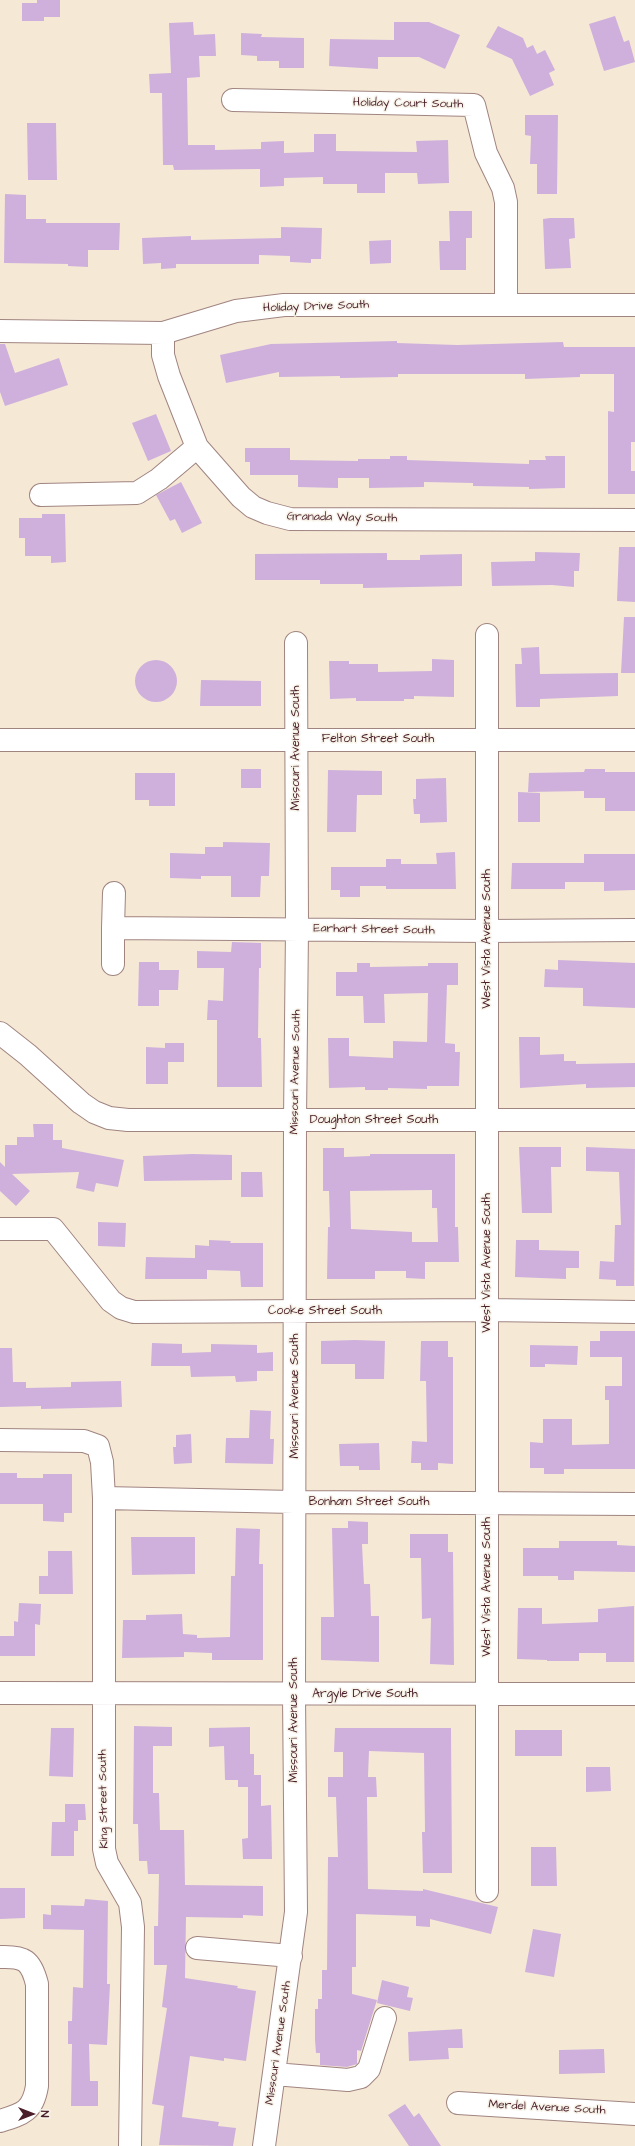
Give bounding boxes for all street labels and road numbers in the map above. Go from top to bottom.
street label: Holiday Court South [353,96,463,112]
street label: Holiday Drive South [263,298,369,316]
street label: Granada Way South [287,510,397,526]
street label: Missouri Avenue South [289,685,303,811]
street label: Felton Street South [322,732,434,746]
street label: West Vista Avenue South [480,869,494,1009]
street label: Earhart Street South [313,922,435,938]
street label: Missouri Avenue South [288,1009,304,1135]
street label: Doughton Street South [310,1113,438,1127]
street label: West Vista Avenue South [480,1193,494,1333]
street label: Cooke Street South [268,1304,382,1318]
street label: Missouri Avenue South [288,1333,302,1459]
street label: Bonham Street South [309,1495,429,1509]
street label: West Vista Avenue South [480,1517,494,1657]
street label: Missouri Avenue South [287,1657,301,1783]
street label: Argyle Drive South [312,1687,418,1701]
street label: King Street South [96,1749,112,1849]
street label: Missouri Avenue South [263,1980,295,2106]
street label: Merdel Avenue South [488,2098,606,2118]

